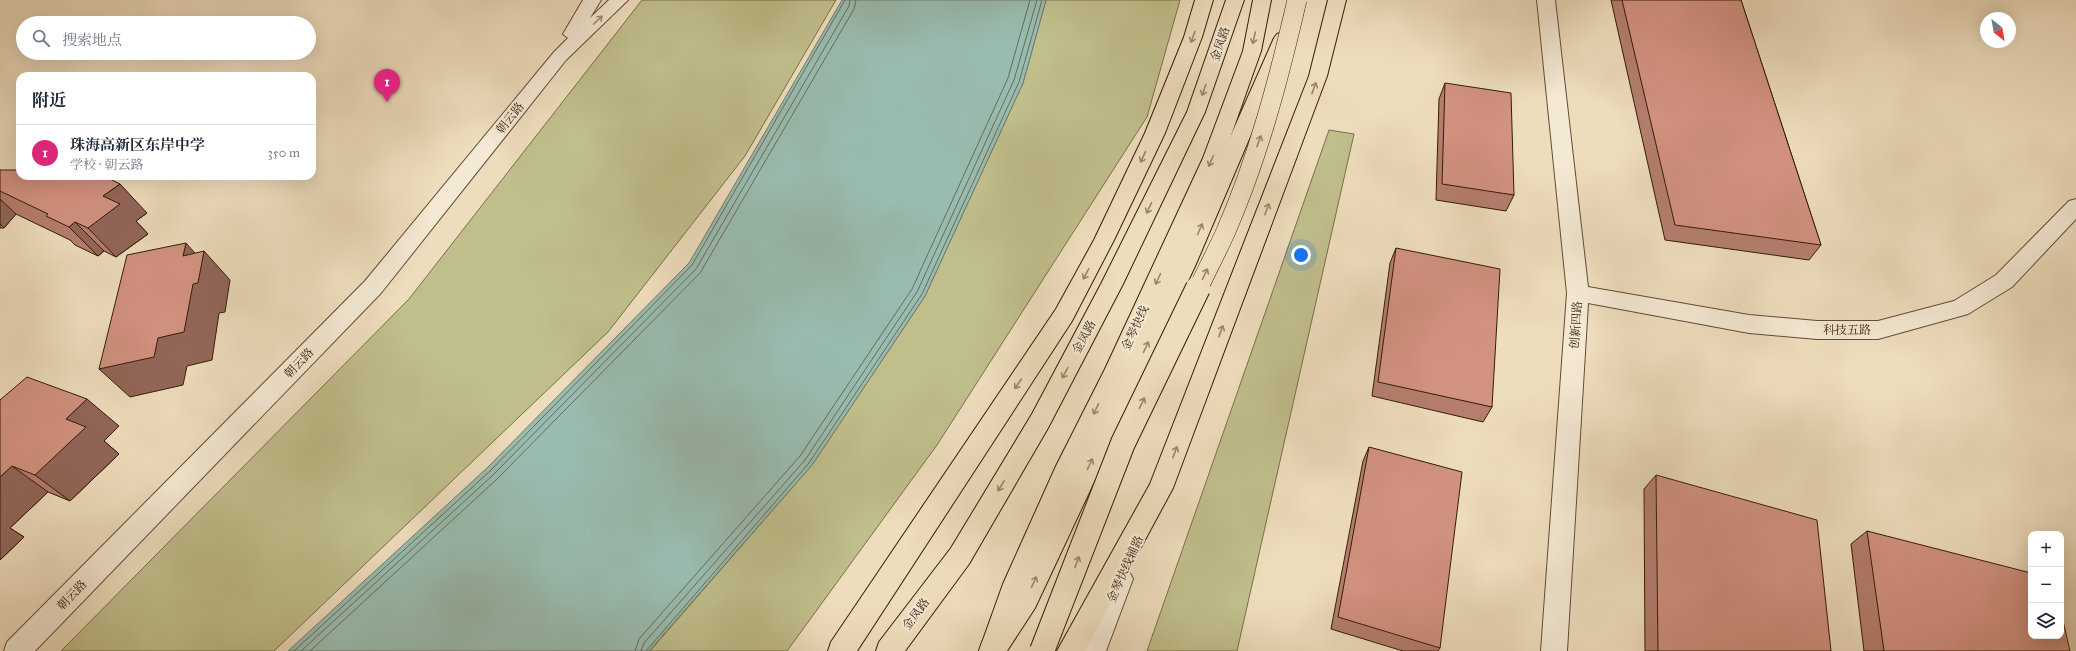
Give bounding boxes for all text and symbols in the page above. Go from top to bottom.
north arrow [1980,12,2016,48]
one-way arrow [593,15,603,24]
search box [16,16,316,60]
street label: 金凤路 [1208,25,1232,63]
icon: search [30,27,52,49]
text: 搜索地点 [62,31,122,49]
one-way arrow [1189,31,1196,44]
one-way arrow [1250,31,1258,44]
pin: 1 [374,69,400,102]
one-way arrow [1310,82,1318,94]
one-way arrow [1199,83,1207,95]
text: 附近 [32,90,66,111]
street label: 朝云路 [493,100,527,136]
one-way arrow [1256,135,1264,147]
text: 珠海高新区东岸中学 [70,136,205,154]
text: 1 [42,145,48,161]
text: 350 m [267,145,300,161]
one-way arrow [1139,151,1146,163]
one-way arrow [1207,154,1215,166]
text: 学校 · 朝云路 [70,157,143,173]
one-way arrow [1145,201,1152,213]
one-way arrow [1264,204,1272,216]
one-way arrow [1197,223,1204,235]
your location [1291,245,1311,265]
one-way arrow [1082,268,1089,280]
one-way arrow [1202,268,1209,280]
one-way arrow [1154,273,1161,285]
street label: 创新四路 [1567,301,1585,349]
street label: 金琴快线 [1119,303,1151,353]
street label: 金凤路 [1069,318,1099,356]
street label: 科技五路 [1823,323,1871,337]
one-way arrow [1218,325,1226,337]
one-way arrow [1143,341,1150,353]
street label: 朝云路 [281,345,317,381]
one-way arrow [1061,367,1068,379]
one-way arrow [1013,379,1022,390]
one-way arrow [1139,398,1146,410]
one-way arrow [1092,403,1099,415]
one-way arrow [1171,447,1179,459]
one-way arrow [1087,459,1094,471]
one-way arrow [996,480,1004,492]
map controls [2028,531,2064,639]
button: + [2028,531,2064,567]
street label: 金琴快线辅路 [1104,533,1146,605]
one-way arrow [1073,557,1081,569]
button: − [2028,567,2064,603]
one-way arrow [1031,576,1038,588]
street label: 朝云路 [54,577,90,613]
street label: 金凤路 [900,595,932,633]
button: layers [2028,603,2064,639]

